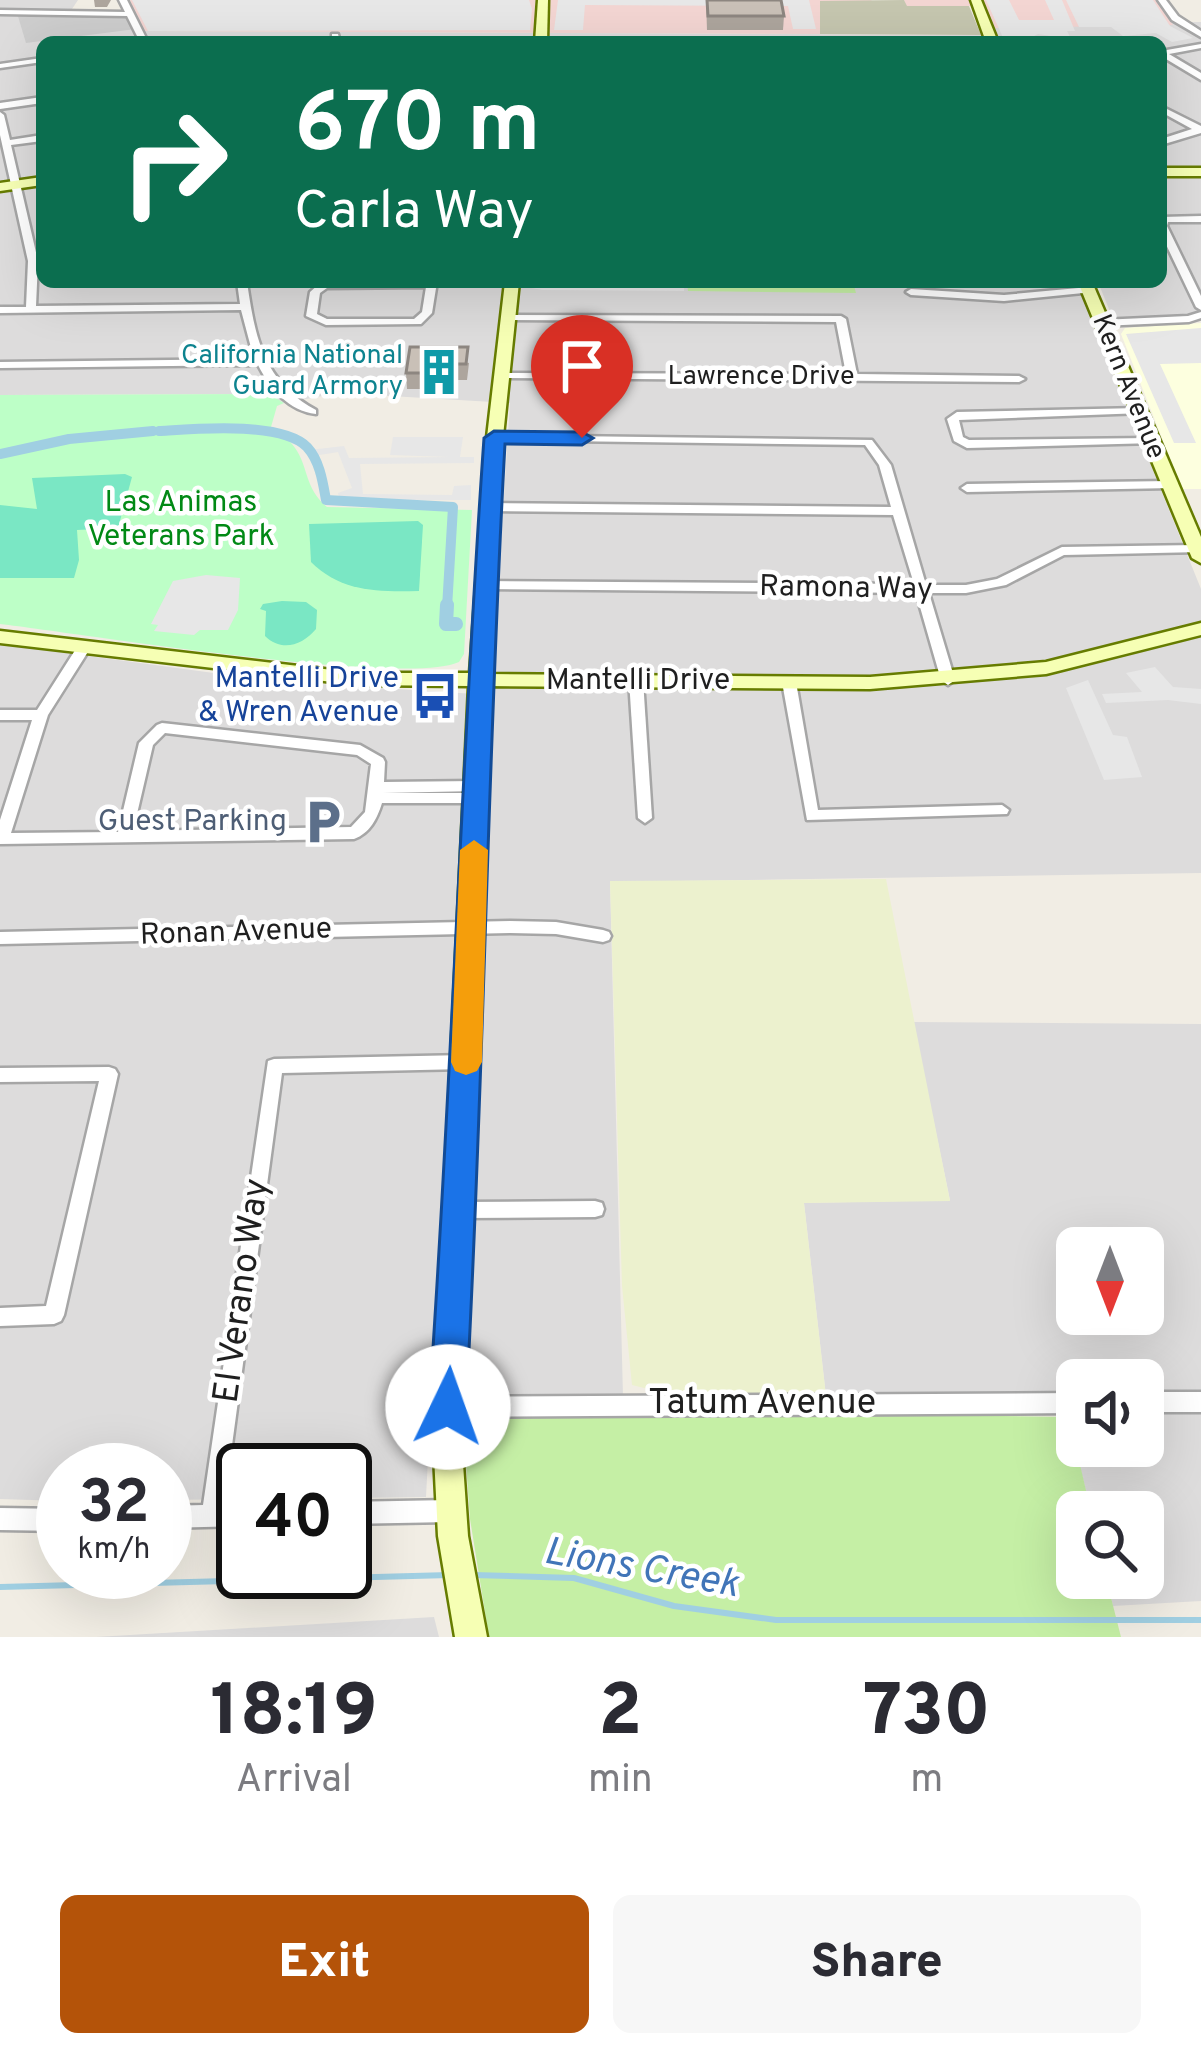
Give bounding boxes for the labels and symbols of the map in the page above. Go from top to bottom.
street label: Kern Avenue [1084,310,1172,464]
pin [531,315,633,438]
place label: California National Guard Armory [181,339,403,404]
building icon: California National Guard Armory [414,347,464,397]
street label: Lawrence Drive [667,360,855,394]
park label: Las Animas Veterans Park [87,485,275,556]
street label: Ramona Way [759,569,933,609]
place label: Mantelli Drive & Wren Avenue [198,661,399,732]
street label: Mantelli Drive [546,663,730,700]
bus stop icon: Mantelli Drive & Wren Avenue [410,671,460,721]
parking icon: Guest Parking [298,797,348,847]
place label: Guest Parking [98,804,287,841]
street label: Ronan Avenue [139,911,333,955]
street label: El Verano Way [204,1176,282,1406]
north arrow [1056,1227,1164,1335]
position arrow [385,1344,511,1470]
street label: Tatum Avenue [648,1381,876,1427]
speed limit sign: 40 [216,1443,372,1599]
water label: Lions Creek [540,1529,743,1611]

